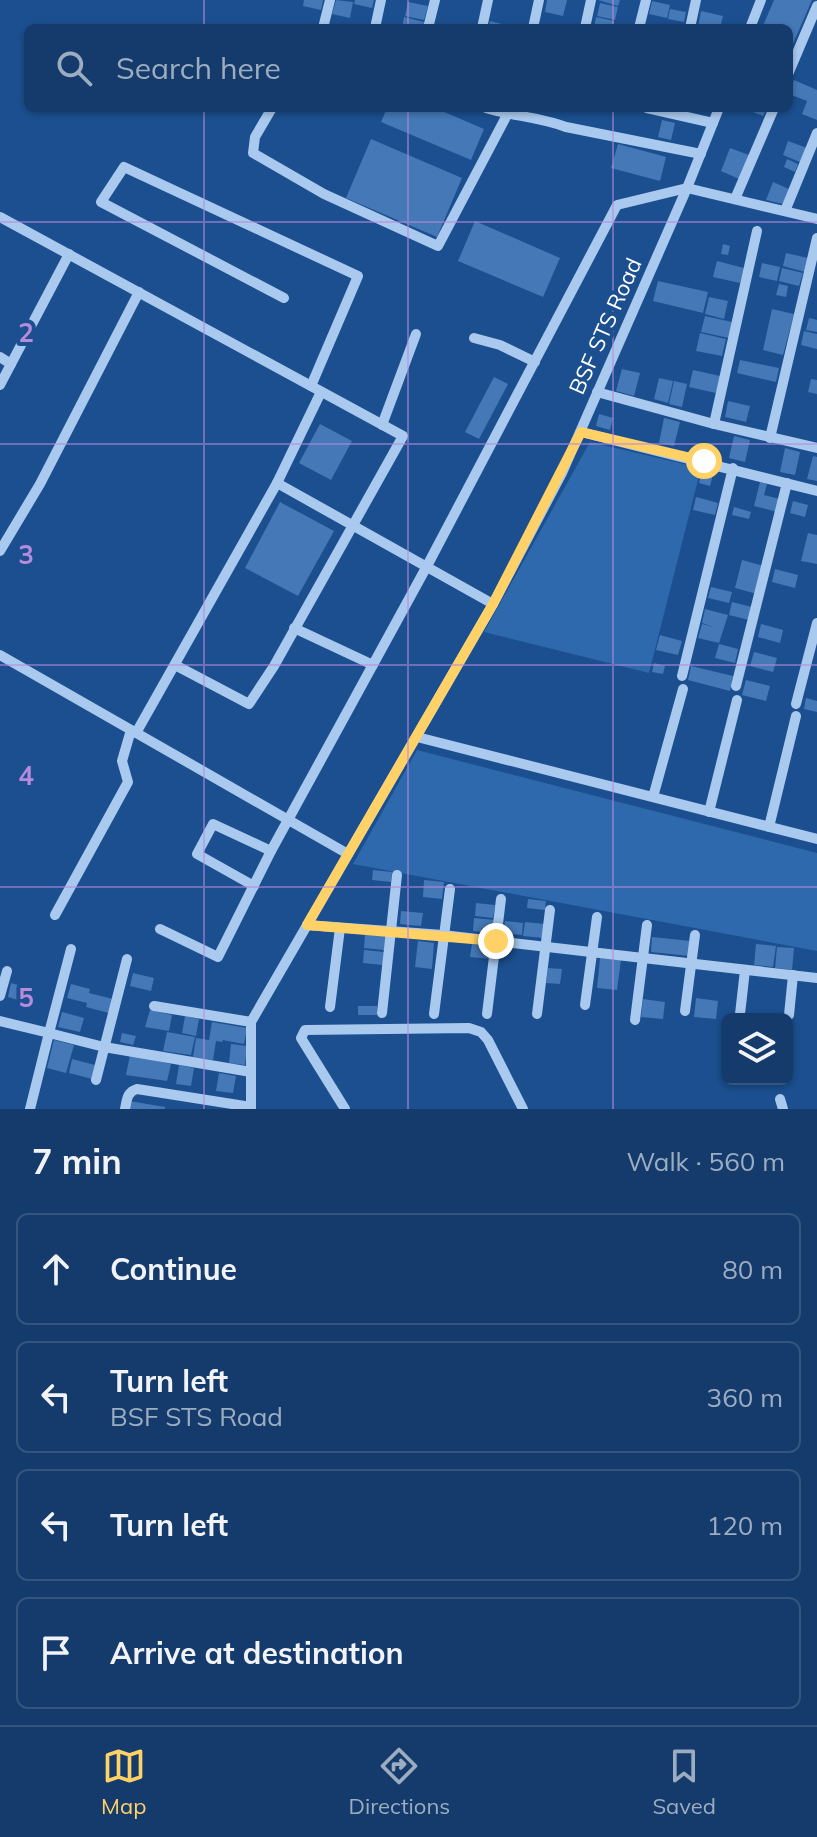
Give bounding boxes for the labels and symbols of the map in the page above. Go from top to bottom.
street label: BSF STS Road [562,253,648,399]
text: 2 [18,316,34,349]
route start [686,443,722,479]
text: 3 [18,538,34,571]
text: 4 [18,759,34,792]
route end [478,923,514,959]
text: 5 [18,981,34,1014]

